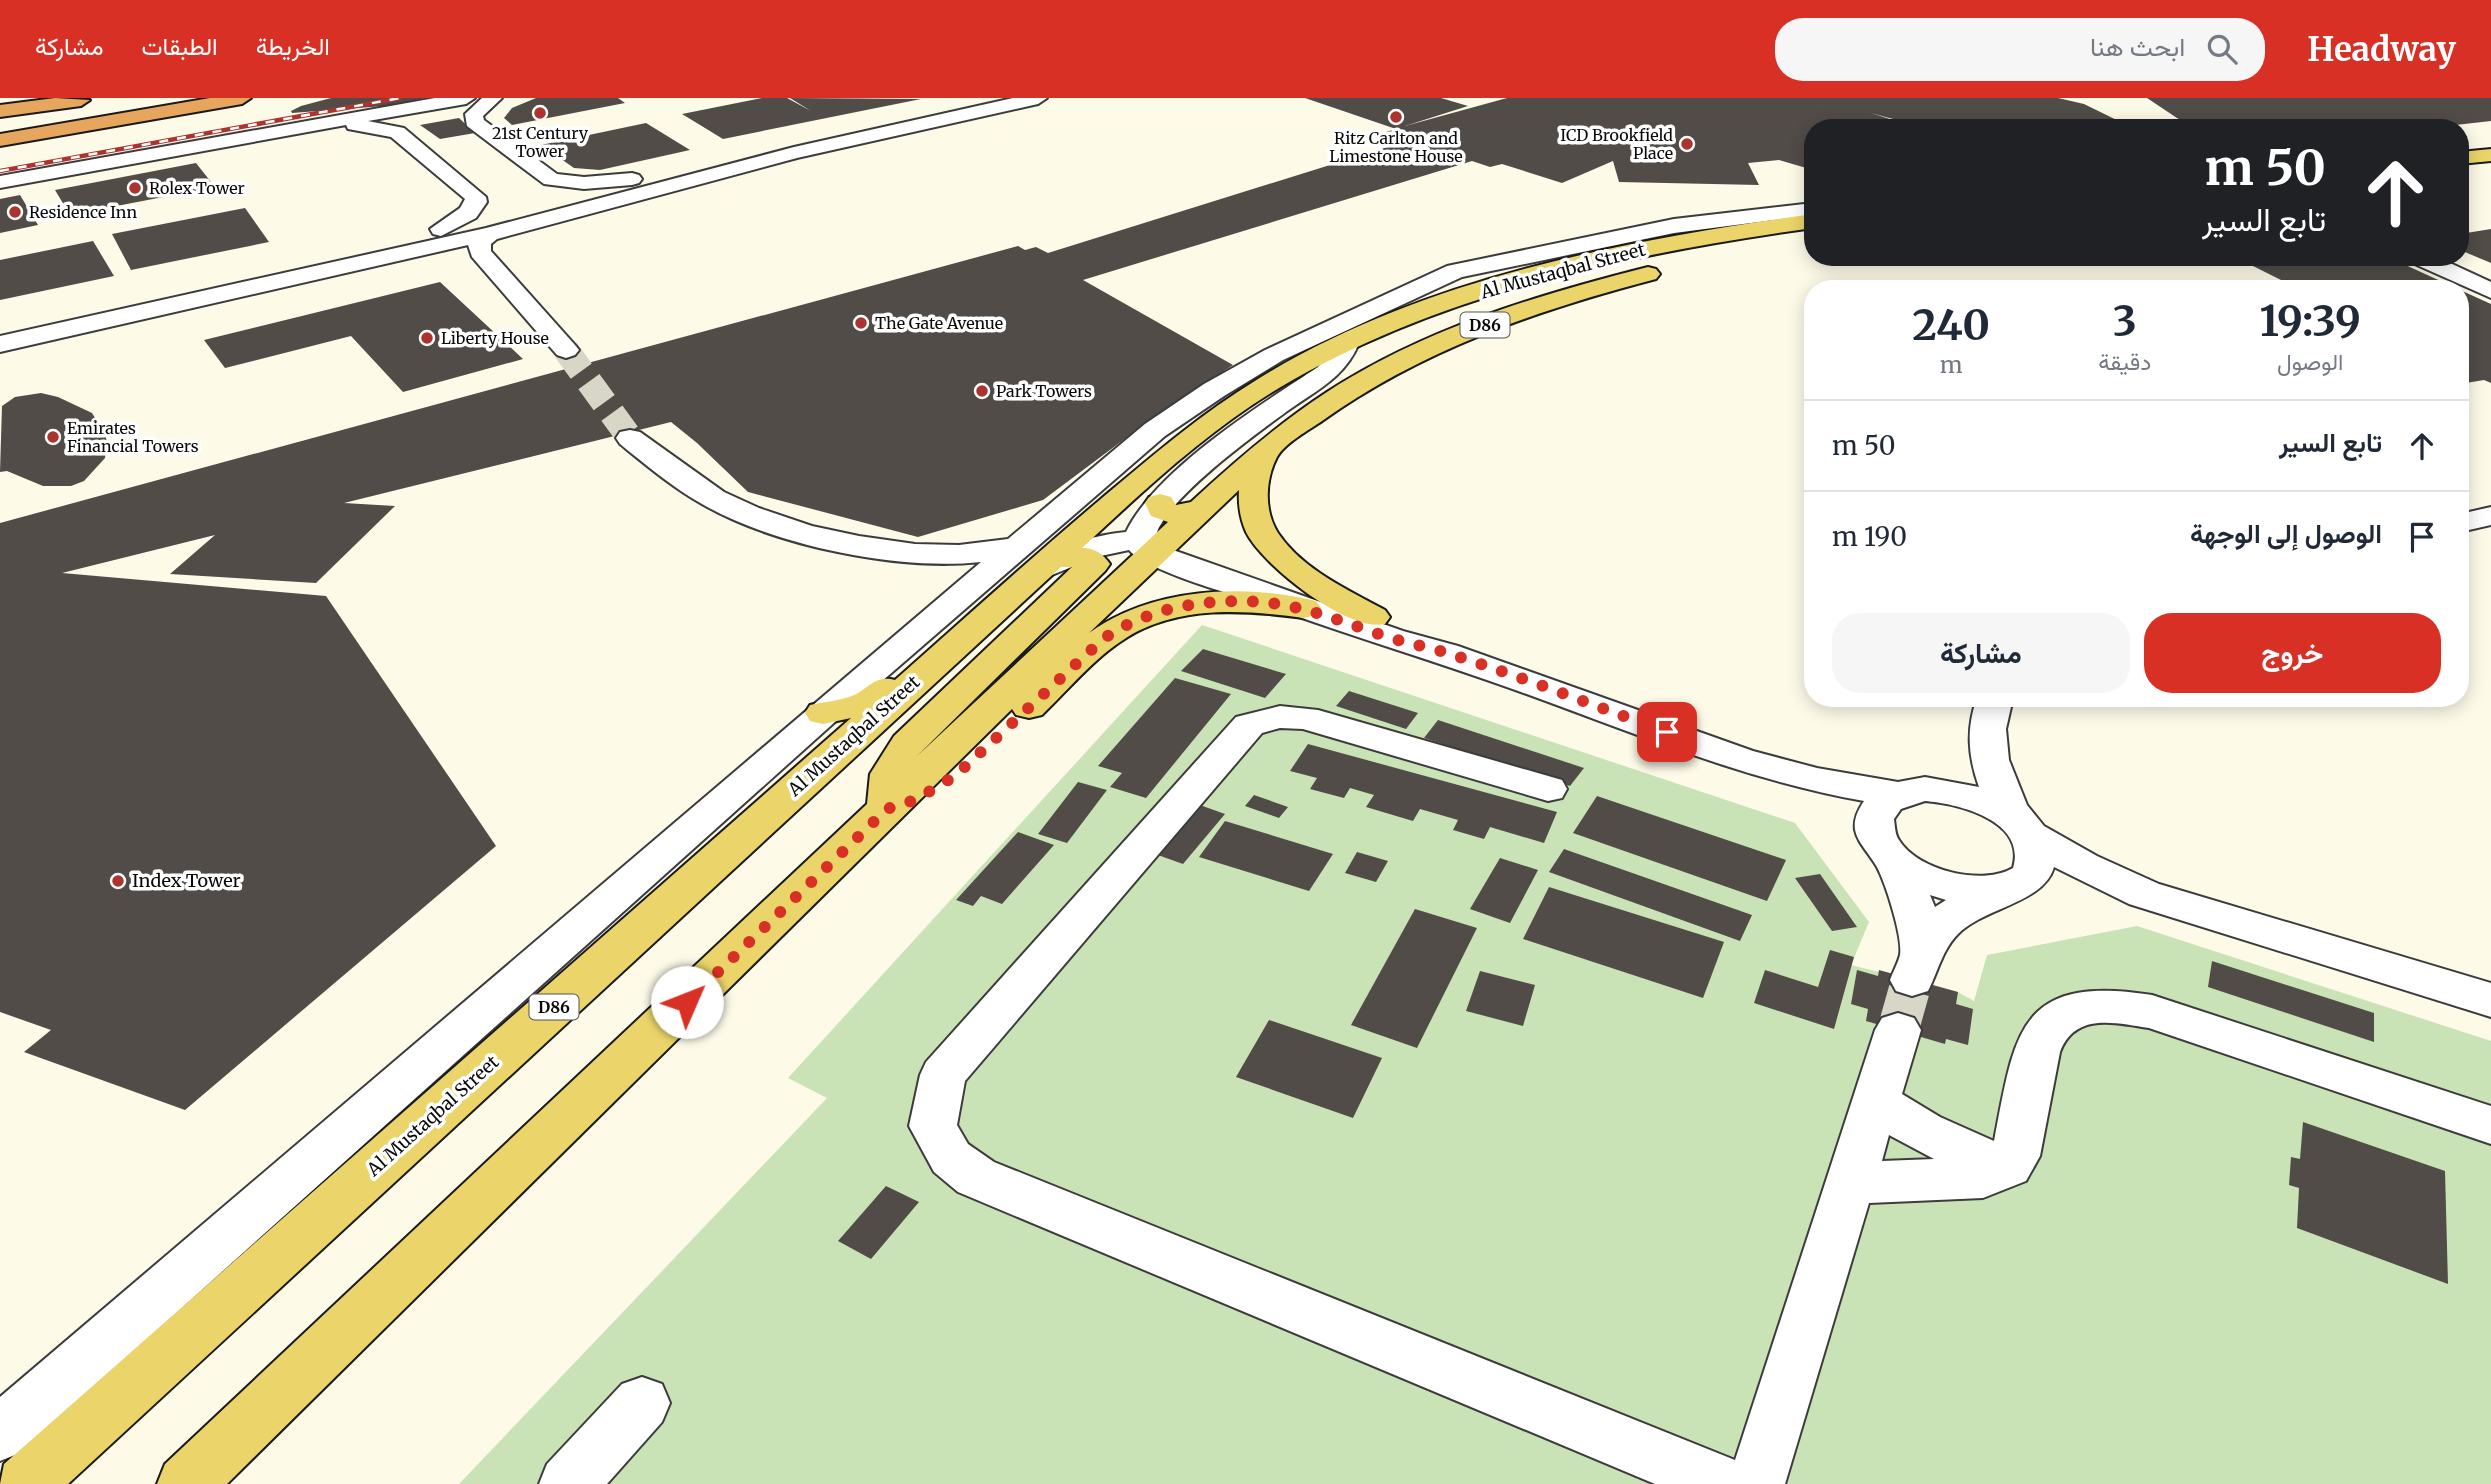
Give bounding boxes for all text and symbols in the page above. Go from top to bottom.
search box [1775,18,2265,81]
text: Headway [2307,29,2456,70]
text: ابحث هنا [2090,30,2185,63]
icon: search [2203,30,2241,68]
text: مشاركة [35,31,103,62]
text: الطبقات [141,31,218,62]
text: الخريطة [256,31,330,62]
marker: 21st Century Tower [532,105,548,121]
marker: Ritz Carlton and Limestone House [1388,109,1404,125]
place label: 21st Century Tower [492,123,589,161]
place label: ICD Brookfield Place [1560,125,1673,163]
place label: Ritz Carlton and Limestone House [1329,128,1463,166]
marker: ICD Brookfield Place [1679,136,1695,152]
text: 50 m [2205,137,2326,198]
icon: ahead [2350,147,2441,238]
place label: Rolex Tower [149,178,245,198]
marker: Rolex Tower [127,180,143,196]
text: تابع السير [2202,200,2326,240]
place label: Residence Inn [29,202,137,222]
marker: Residence Inn [7,204,23,220]
street label: Al Mustaqbal Street [1477,237,1648,304]
text: 3 [2113,295,2137,347]
text: 19:39 [2259,295,2361,347]
text: 240 [1912,299,1990,351]
place label: The Gate Avenue [875,313,1003,333]
road number: D86 [1460,313,1510,338]
marker: The Gate Avenue [853,315,869,331]
place label: Liberty House [441,328,549,348]
marker: Liberty House [419,330,435,346]
text: دقيقة [2098,347,2151,376]
text: الوصول [2277,347,2343,376]
text: m [1940,350,1962,379]
place label: Park Towers [996,381,1092,401]
marker: Park Towers [974,383,990,399]
place label: Emirates Financial Towers [67,418,199,456]
text: تابع السير [2279,426,2382,459]
icon: ahead [2403,427,2441,465]
marker: Emirates Financial Towers [45,429,61,445]
text: 50 m [1832,429,1896,462]
text: الوصول إلى الوجهة [2190,517,2382,550]
icon: arrive [2403,518,2441,556]
text: 190 m [1832,520,1907,553]
button: مشاركة [1832,613,2130,693]
button: خروج [2144,613,2441,693]
street label: Al Mustaqbal Street [782,670,924,802]
pin [1637,702,1697,762]
icon: arrive [1648,713,1686,751]
place label: Index Tower [132,869,241,892]
marker: Index Tower [110,873,126,889]
position arrow [650,965,724,1039]
road number: D86 [530,995,578,1020]
street label: Al Mustaqbal Street [361,1050,503,1182]

